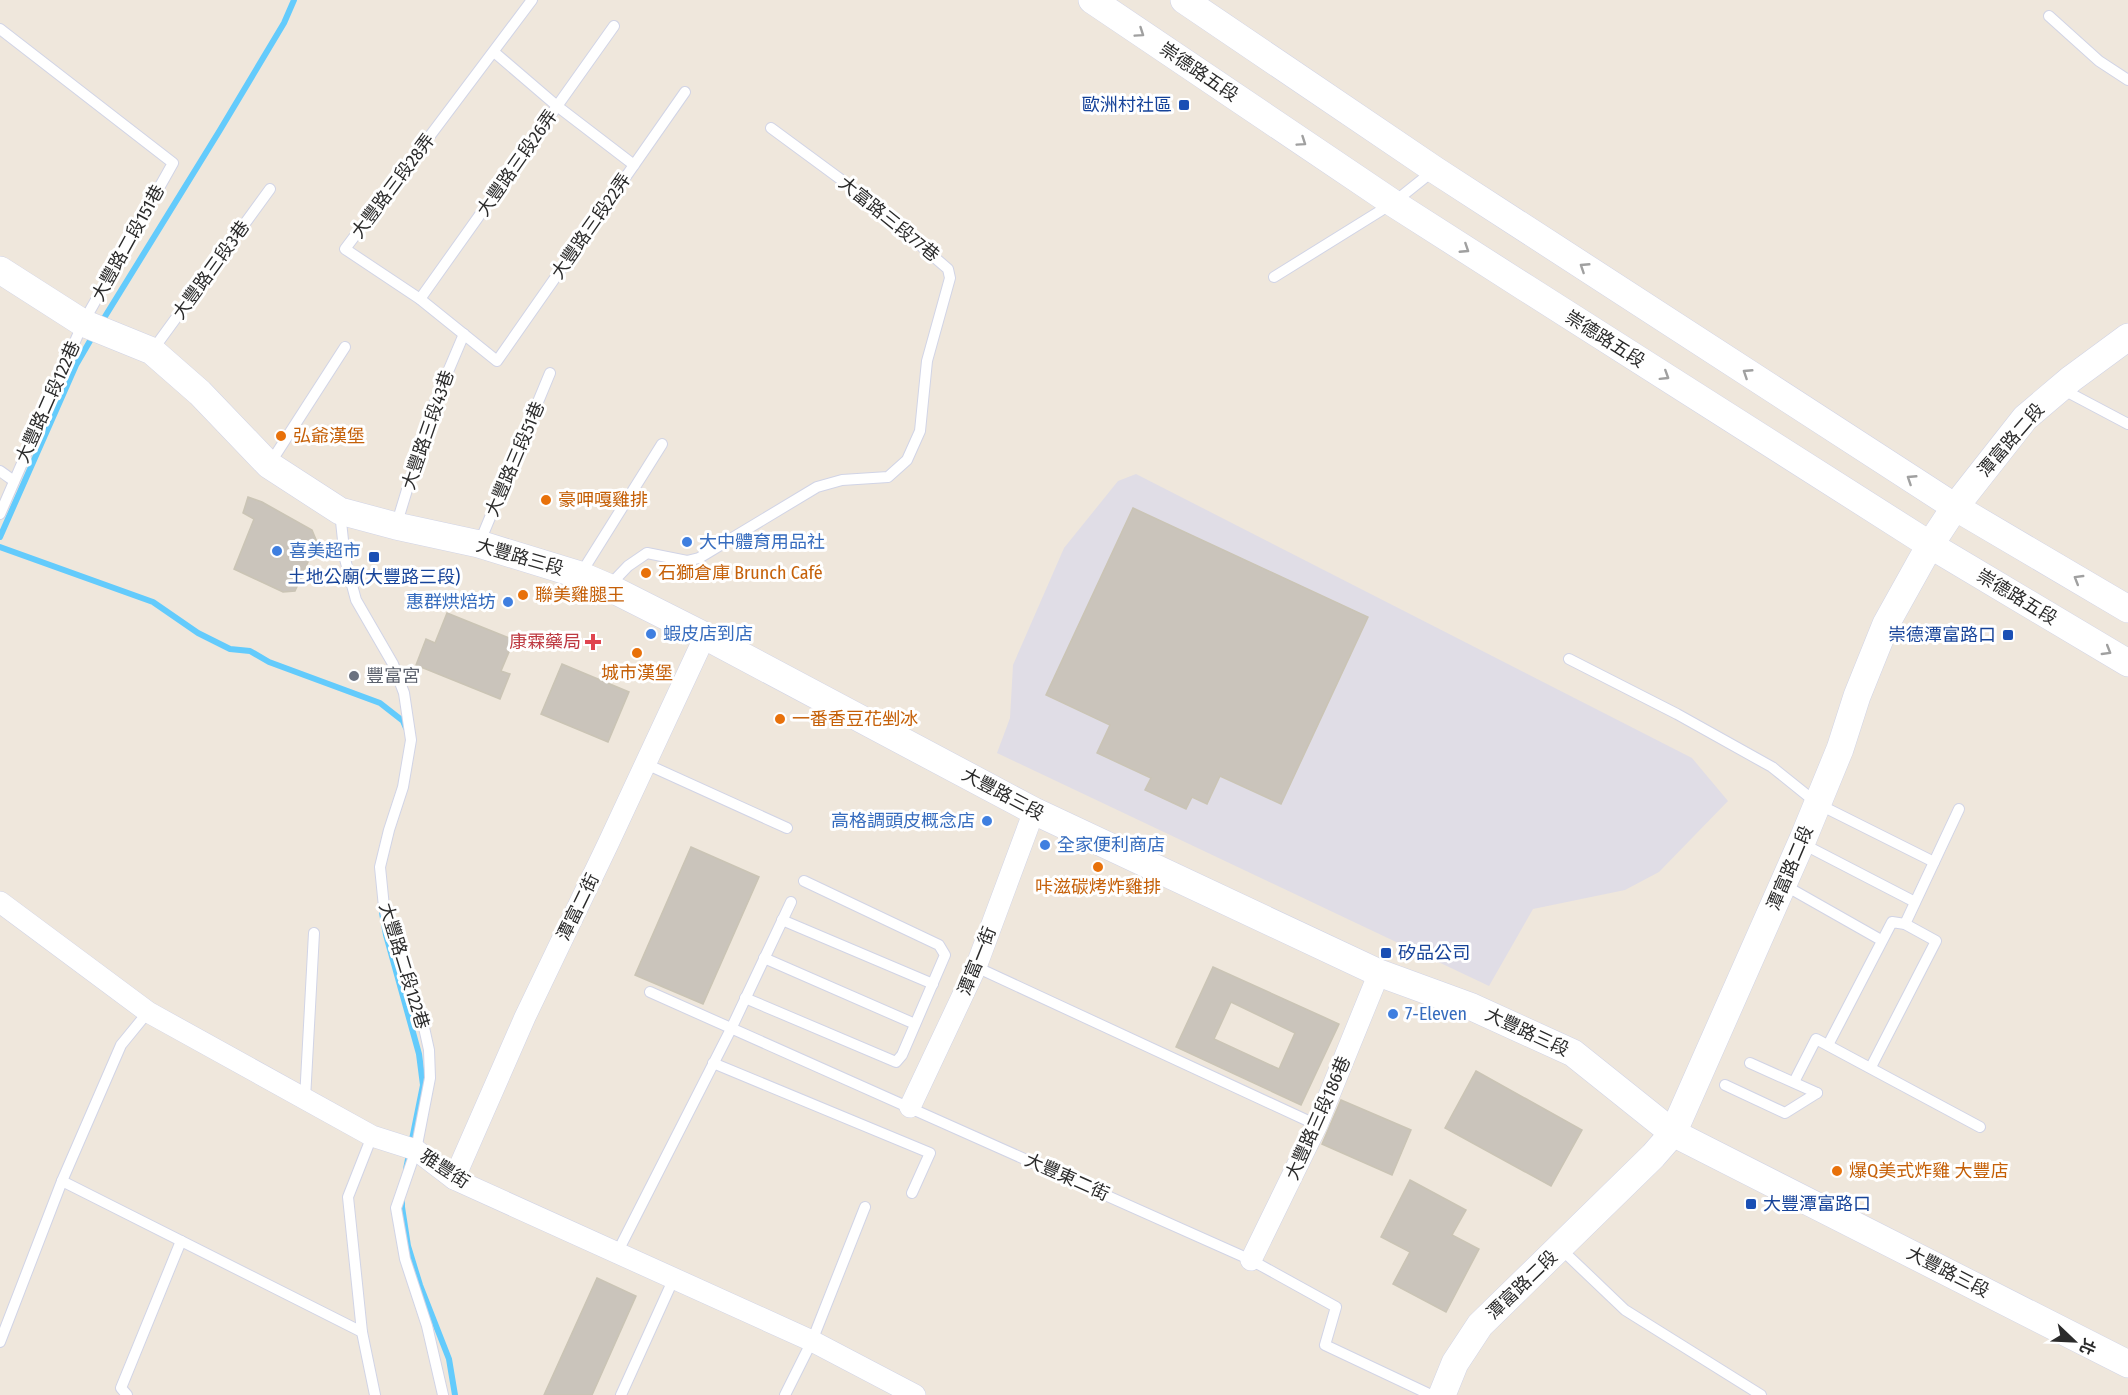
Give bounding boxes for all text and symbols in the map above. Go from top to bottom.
one-way arrow [1133,26,1144,37]
street label: 崇德路五段 [1156,38,1242,106]
place label: 歐洲村社區 [1082,94,1172,116]
marker: 歐洲村社區 [1177,98,1191,112]
street label: 大豐路三段26弄 [472,106,562,220]
street label: 大豐路三段28弄 [347,129,439,243]
one-way arrow [1296,134,1306,146]
street label: 大豐路三段22弄 [546,169,636,283]
street label: 大富路三段77巷 [834,172,944,266]
street label: 大豐路二段151巷 [87,181,169,305]
street label: 大豐路三段3巷 [168,217,254,323]
one-way arrow [1458,242,1469,253]
one-way arrow [1579,263,1590,274]
street label: 崇德路五段 [1561,306,1649,372]
street label: 大豐路二段122巷 [11,338,85,466]
street label: 大豐路三段43巷 [397,368,459,492]
one-way arrow [1743,368,1753,380]
one-way arrow [1658,369,1669,380]
street label: 大豐路三段51巷 [481,398,549,520]
street label: 潭富路二段 [1973,399,2049,481]
place label: 弘爺漢堡 [293,425,365,447]
marker: 弘爺漢堡 [274,429,288,443]
one-way arrow [1907,474,1917,486]
place label: 豪呷嘎雞排 [558,489,648,511]
marker: 豪呷嘎雞排 [539,493,553,507]
place label: 大中體育用品社 [699,531,825,553]
street label: 大豐路三段 [474,534,566,580]
marker: 大中體育用品社 [680,535,694,549]
place label: 喜美超市 [289,540,361,562]
marker: 喜美超市 [270,544,284,558]
marker: 土地公廟(大豐路三段) [367,550,381,564]
place label: 石獅倉庫 Brunch Café [658,562,823,584]
street label: 崇德路五段 [1973,564,2061,630]
place label: 土地公廟(大豐路三段) [288,566,460,588]
marker: 石獅倉庫 Brunch Café [639,566,653,580]
one-way arrow [2074,575,2084,587]
place label: 聯美雞腿王 [535,584,625,606]
marker: 聯美雞腿王 [516,588,530,602]
place label: 惠群烘焙坊 [406,591,496,613]
marker: 惠群烘焙坊 [501,595,515,609]
place label: 蝦皮店到店 [663,623,753,645]
place label: 崇德潭富路口 [1888,624,1996,646]
marker: 蝦皮店到店 [644,627,658,641]
marker: 崇德潭富路口 [2001,628,2015,642]
place label: 康霖藥局 [509,631,581,653]
marker: 康霖藥局 [586,635,600,649]
one-way arrow [2101,643,2111,655]
marker: 城市漢堡 [630,646,644,660]
place label: 城市漢堡 [601,662,673,684]
place label: 豐富宮 [366,665,420,687]
marker: 豐富宮 [347,669,361,683]
place label: 一番香豆花剉冰 [792,708,918,730]
marker: 一番香豆花剉冰 [773,712,787,726]
street label: 大豐路三段 [958,763,1048,825]
place label: 高格調頭皮概念店 [831,810,975,832]
marker: 高格調頭皮概念店 [980,814,994,828]
street label: 潭富路二段 [1762,822,1818,914]
place label: 全家便利商店 [1057,834,1165,856]
marker: 全家便利商店 [1038,838,1052,852]
marker: 咔滋碳烤炸雞排 [1091,860,1105,874]
street label: 潭富二街 [552,870,604,944]
place label: 咔滋碳烤炸雞排 [1035,876,1161,898]
street label: 大豐路二段122巷 [374,900,434,1032]
street label: 潭富一街 [953,924,1001,998]
place label: 矽品公司 [1398,942,1470,964]
marker: 矽品公司 [1379,946,1393,960]
place label: 7-Eleven [1405,1003,1467,1025]
street label: 大豐路三段 [1482,1003,1572,1061]
marker: 7-Eleven [1386,1007,1400,1021]
street label: 大豐路三段186巷 [1281,1053,1355,1183]
street label: 雅豐街 [416,1145,474,1193]
street label: 大豐東二街 [1021,1149,1113,1205]
place label: 爆Q美式炸雞 大豐店 [1849,1160,2009,1182]
marker: 爆Q美式炸雞 大豐店 [1830,1164,1844,1178]
place label: 大豐潭富路口 [1763,1193,1871,1215]
marker: 大豐潭富路口 [1744,1197,1758,1211]
street label: 大豐路三段 [1903,1242,1993,1302]
street label: 潭富路二段 [1482,1246,1562,1324]
north arrow [2044,1311,2104,1371]
text: 北 [2075,1336,2099,1358]

